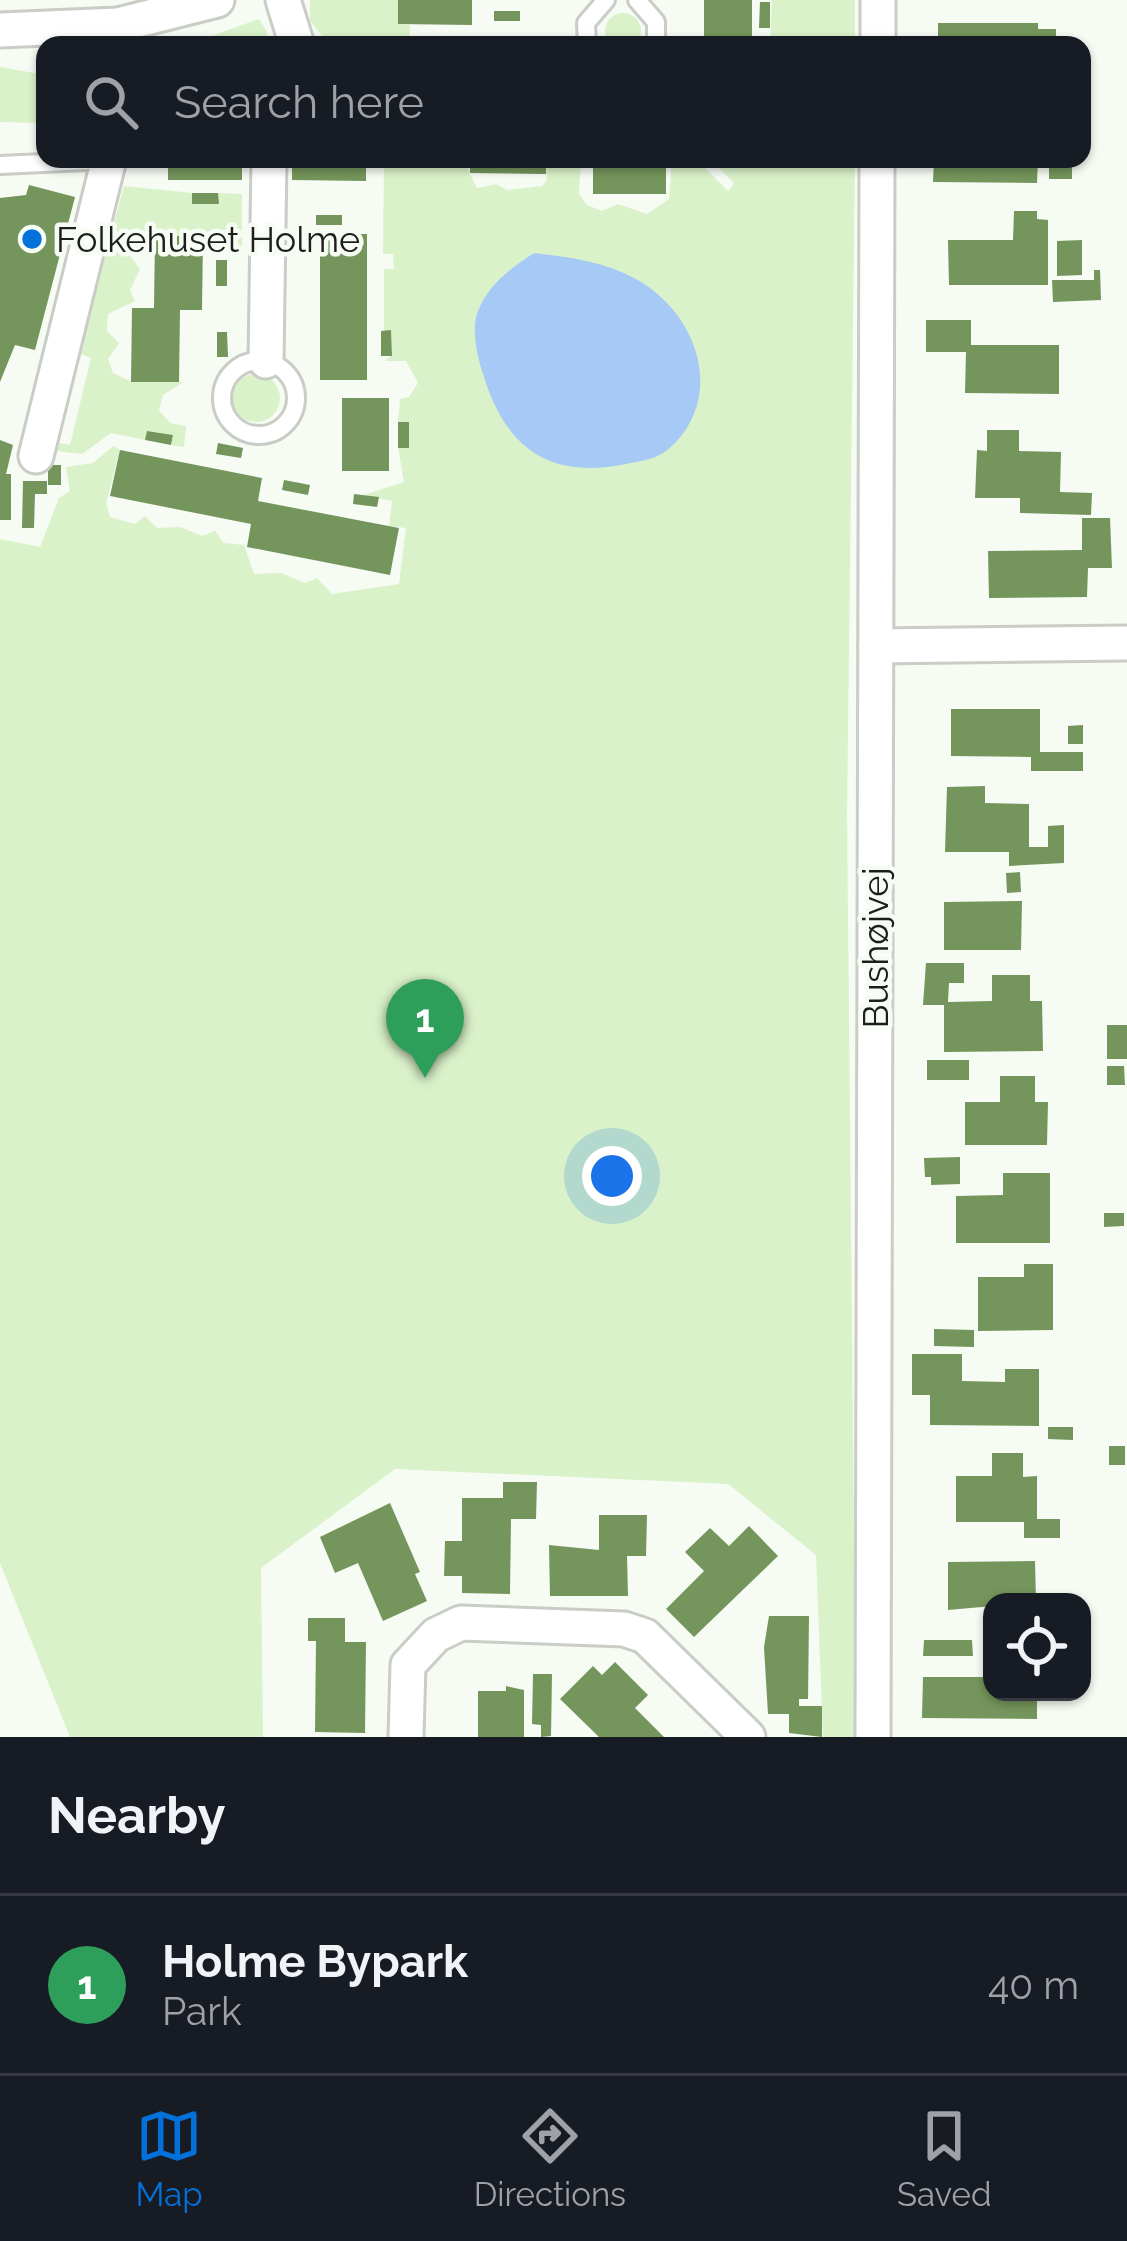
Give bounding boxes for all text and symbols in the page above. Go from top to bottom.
search box [36,36,1091,168]
icon: search [78,69,144,135]
text: Search here [174,76,424,129]
place label: Folkehuset Holme [56,218,360,260]
marker: Folkehuset Holme [19,226,45,252]
street label: Bushøjvej [854,867,896,1029]
pin: 1 [386,979,464,1078]
your location [582,1146,642,1206]
map controls [983,1593,1091,1701]
button: locate [983,1593,1091,1701]
text: Nearby [48,1785,225,1845]
text: Holme Bypark [162,1935,468,1988]
text: 1 [77,1962,97,2008]
text: 40 m [988,1962,1079,2008]
text: Park [162,1988,242,2034]
tab: Map [136,2103,203,2214]
tab: Directions [474,2103,626,2214]
tab: Saved [897,2103,991,2214]

